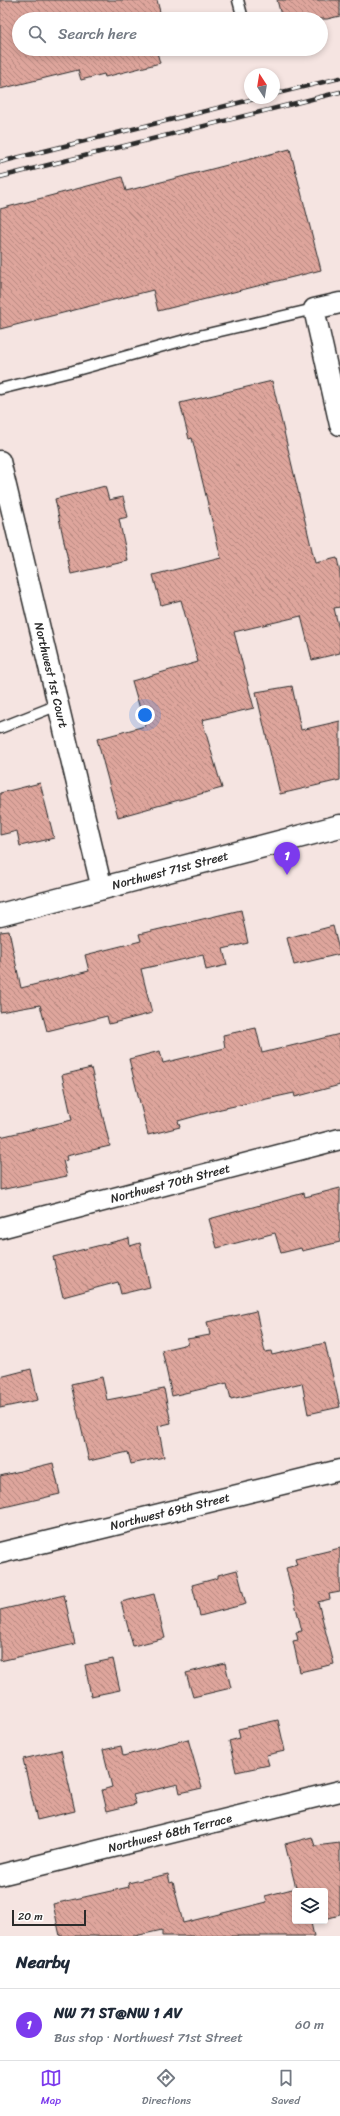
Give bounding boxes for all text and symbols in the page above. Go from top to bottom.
search box [12,12,328,56]
text: Search here [58,21,137,47]
icon: search [26,23,48,45]
north arrow [244,68,280,104]
street label: Northwest 1st Court [28,620,74,730]
your location [135,705,155,725]
pin: 1 [274,842,300,875]
street label: Northwest 71st Street [110,845,231,896]
street label: Northwest 70th Street [108,1157,232,1210]
street label: Northwest 69th Street [108,1486,232,1537]
street label: Northwest 68th Terrace [106,1807,234,1859]
map controls [292,1888,328,1924]
button: layers [292,1888,328,1924]
text: 20 m [18,1907,43,1926]
scale bar [12,1908,86,1927]
text: Nearby [16,1947,70,1977]
text: NW 71 ST@NW 1 AV [54,2000,182,2026]
text: 1 [26,2013,32,2036]
text: 60 m [295,2013,324,2036]
text: Bus stop · Northwest 71st Street [54,2026,243,2049]
tab: Map [40,2067,62,2110]
tab: Directions [142,2067,191,2110]
tab: Saved [271,2067,300,2110]

